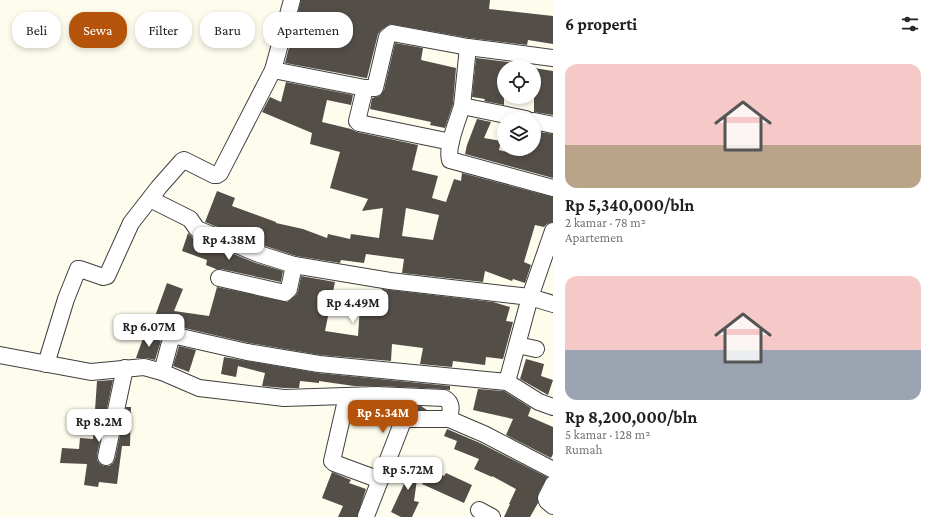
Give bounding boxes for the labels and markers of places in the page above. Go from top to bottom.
pin: Rp 4.38M [188,227,270,261]
pin: Rp 4.49M [312,290,394,324]
pin: Rp 6.07M [108,314,190,348]
pin: Rp 5.34M [342,400,424,434]
pin: Rp 8.2M [62,409,136,443]
pin: Rp 5.72M [367,457,449,491]

